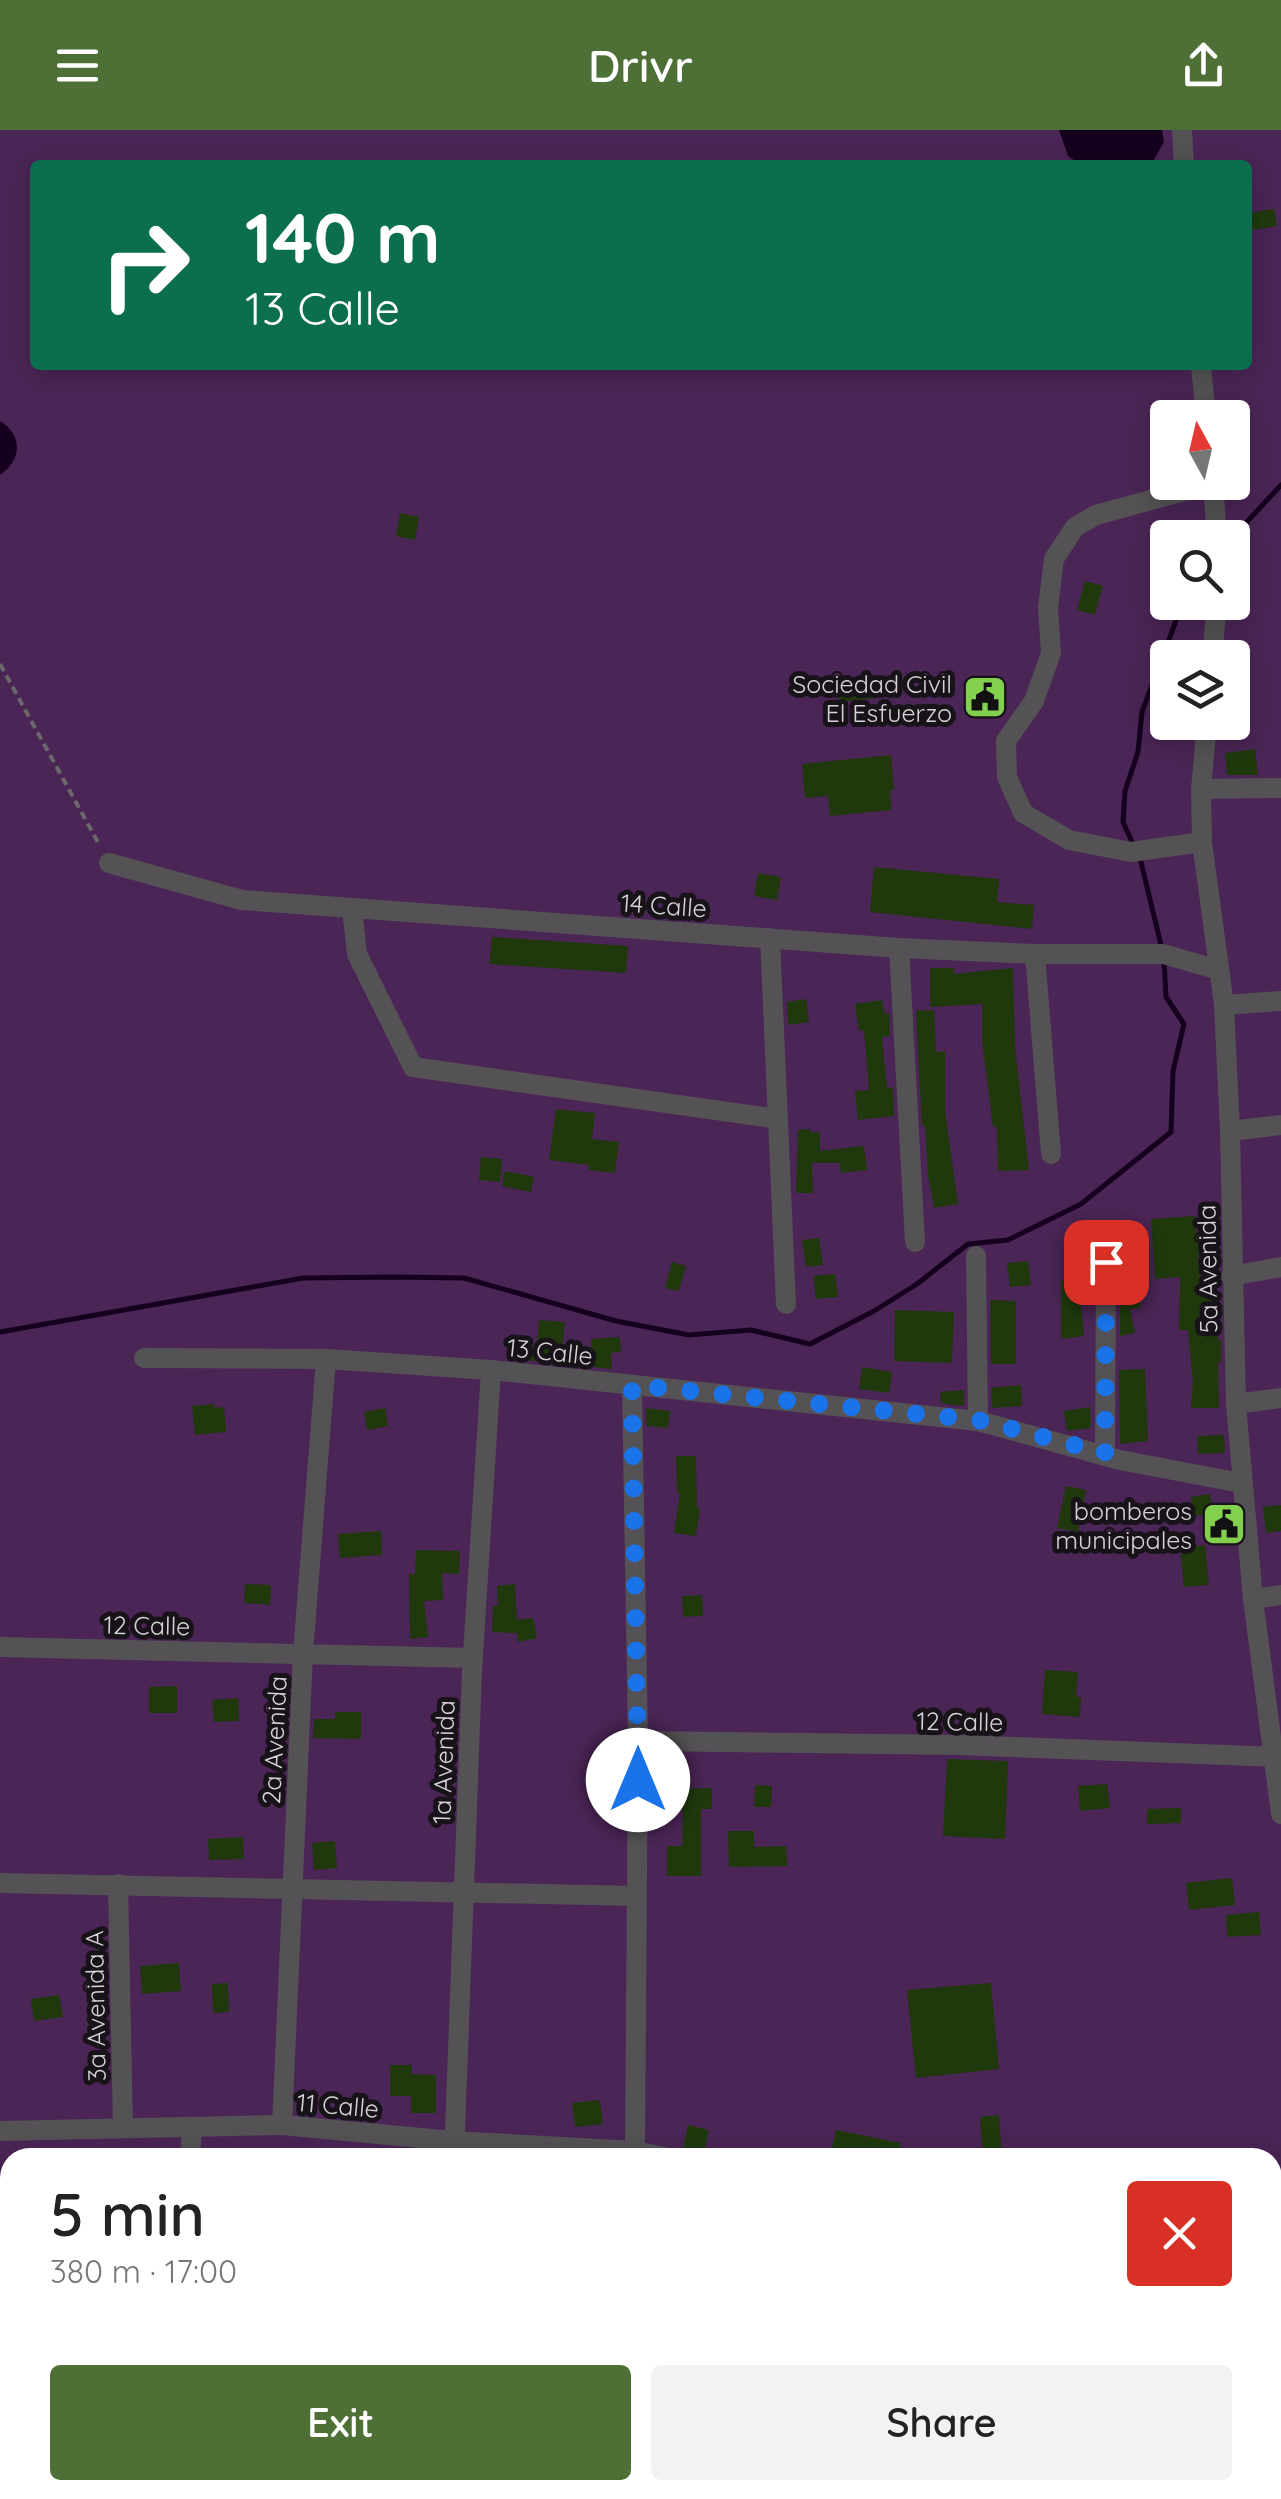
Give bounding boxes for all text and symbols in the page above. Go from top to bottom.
text: Drivr [588,37,693,93]
icon: menu [50,38,105,93]
icon: share [1176,38,1231,93]
text: 140 m [245,193,441,281]
icon: right [80,200,210,330]
text: 13 Calle [245,280,400,336]
north arrow [1150,400,1250,500]
map controls [1150,400,1250,740]
button: search [1150,520,1250,620]
button: layers [1150,640,1250,740]
place label: Sociedad Civil El Esfuerzo [792,668,952,728]
public building icon: Sociedad Civil El Esfuerzo [962,674,1008,720]
street label: 14 Calle [620,887,708,923]
street label: 5a Avenida [1190,1205,1224,1333]
pin [1064,1220,1149,1305]
icon: arrive [1079,1235,1134,1290]
street label: 13 Calle [506,1331,594,1371]
place label: bomberos municipales [1055,1495,1192,1555]
public building icon: bomberos municipales [1201,1501,1247,1547]
street label: 12 Calle [103,1609,191,1641]
street label: 2a Avenida [255,1675,293,1805]
street label: 1a Avenida [425,1699,461,1825]
street label: 12 Calle [916,1705,1004,1737]
position arrow [586,1728,690,1832]
street label: 3a Avenida A [78,1930,112,2082]
street label: 11 Calle [296,2086,380,2124]
text: 5 min [50,2176,205,2251]
button: close [1127,2181,1232,2286]
text: 380 m · 17:00 [50,2251,237,2291]
button: Exit [50,2365,631,2480]
button: Share [651,2365,1232,2480]

